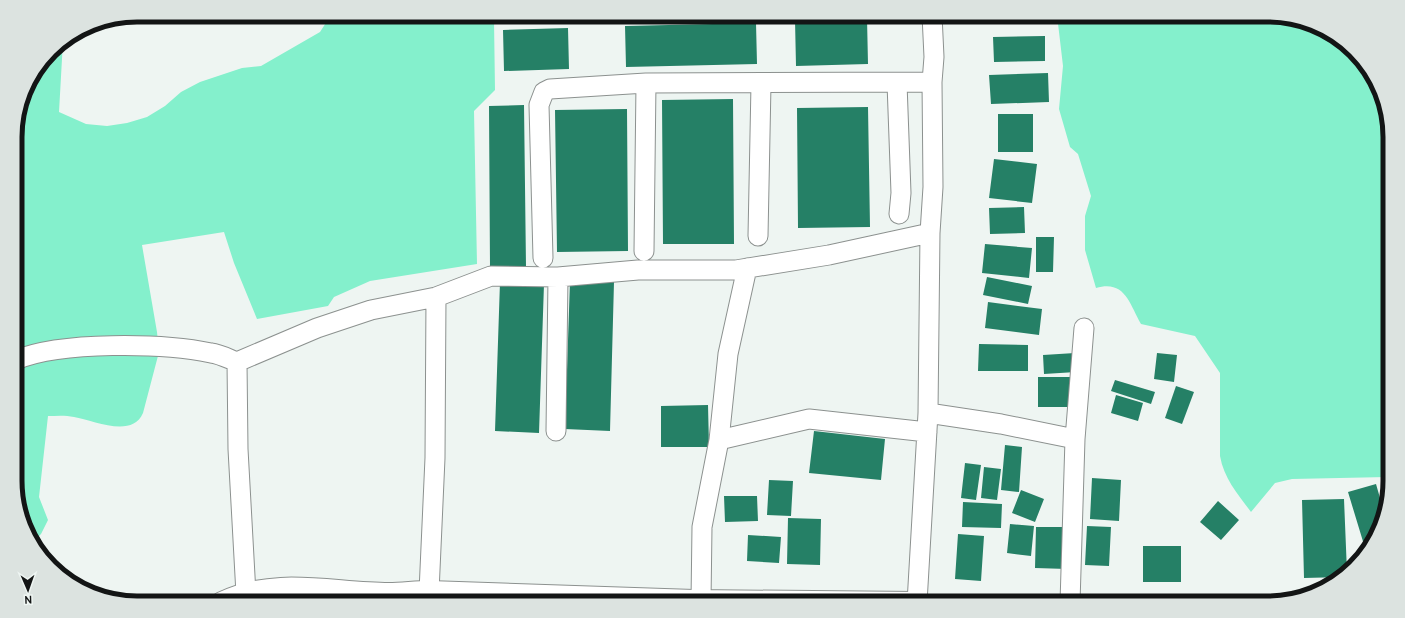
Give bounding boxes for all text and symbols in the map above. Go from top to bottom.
north arrow [8,570,48,610]
text: N [24,593,32,607]

